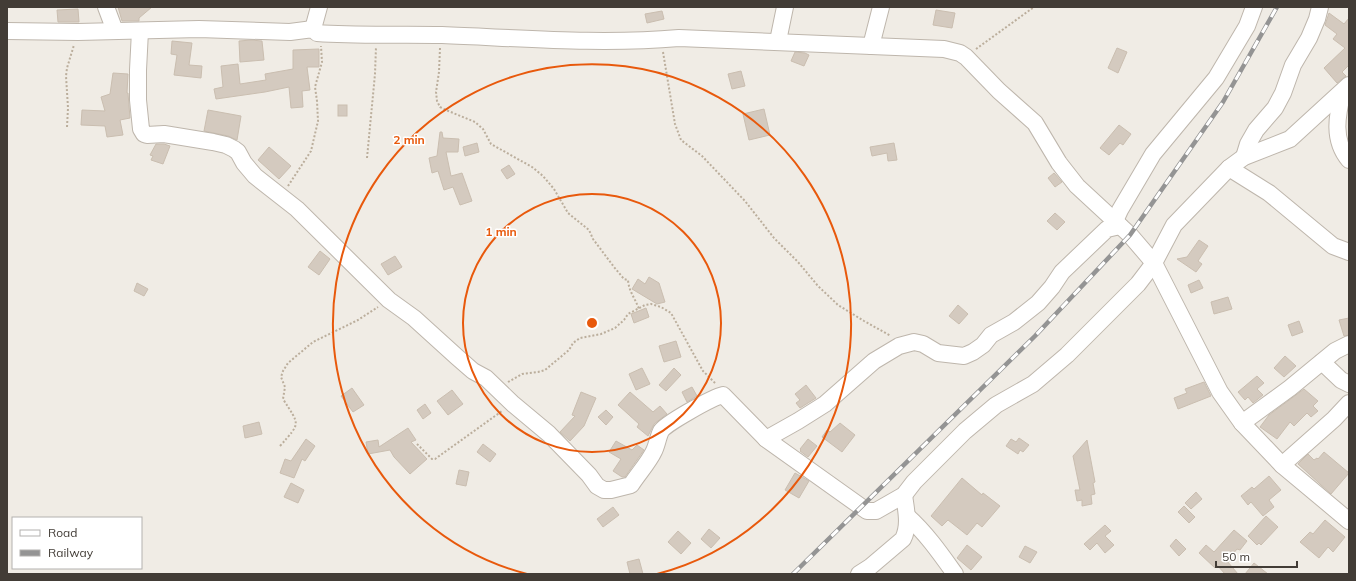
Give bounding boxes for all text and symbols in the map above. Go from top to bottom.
text: 2 min [393,132,425,147]
text: 1 min [485,224,517,239]
centre of rings [585,316,599,330]
legend [12,517,142,569]
text: Road [48,525,77,540]
scale bar [1216,543,1297,569]
text: Railway [48,545,94,560]
text: 50 m [1222,549,1250,564]

